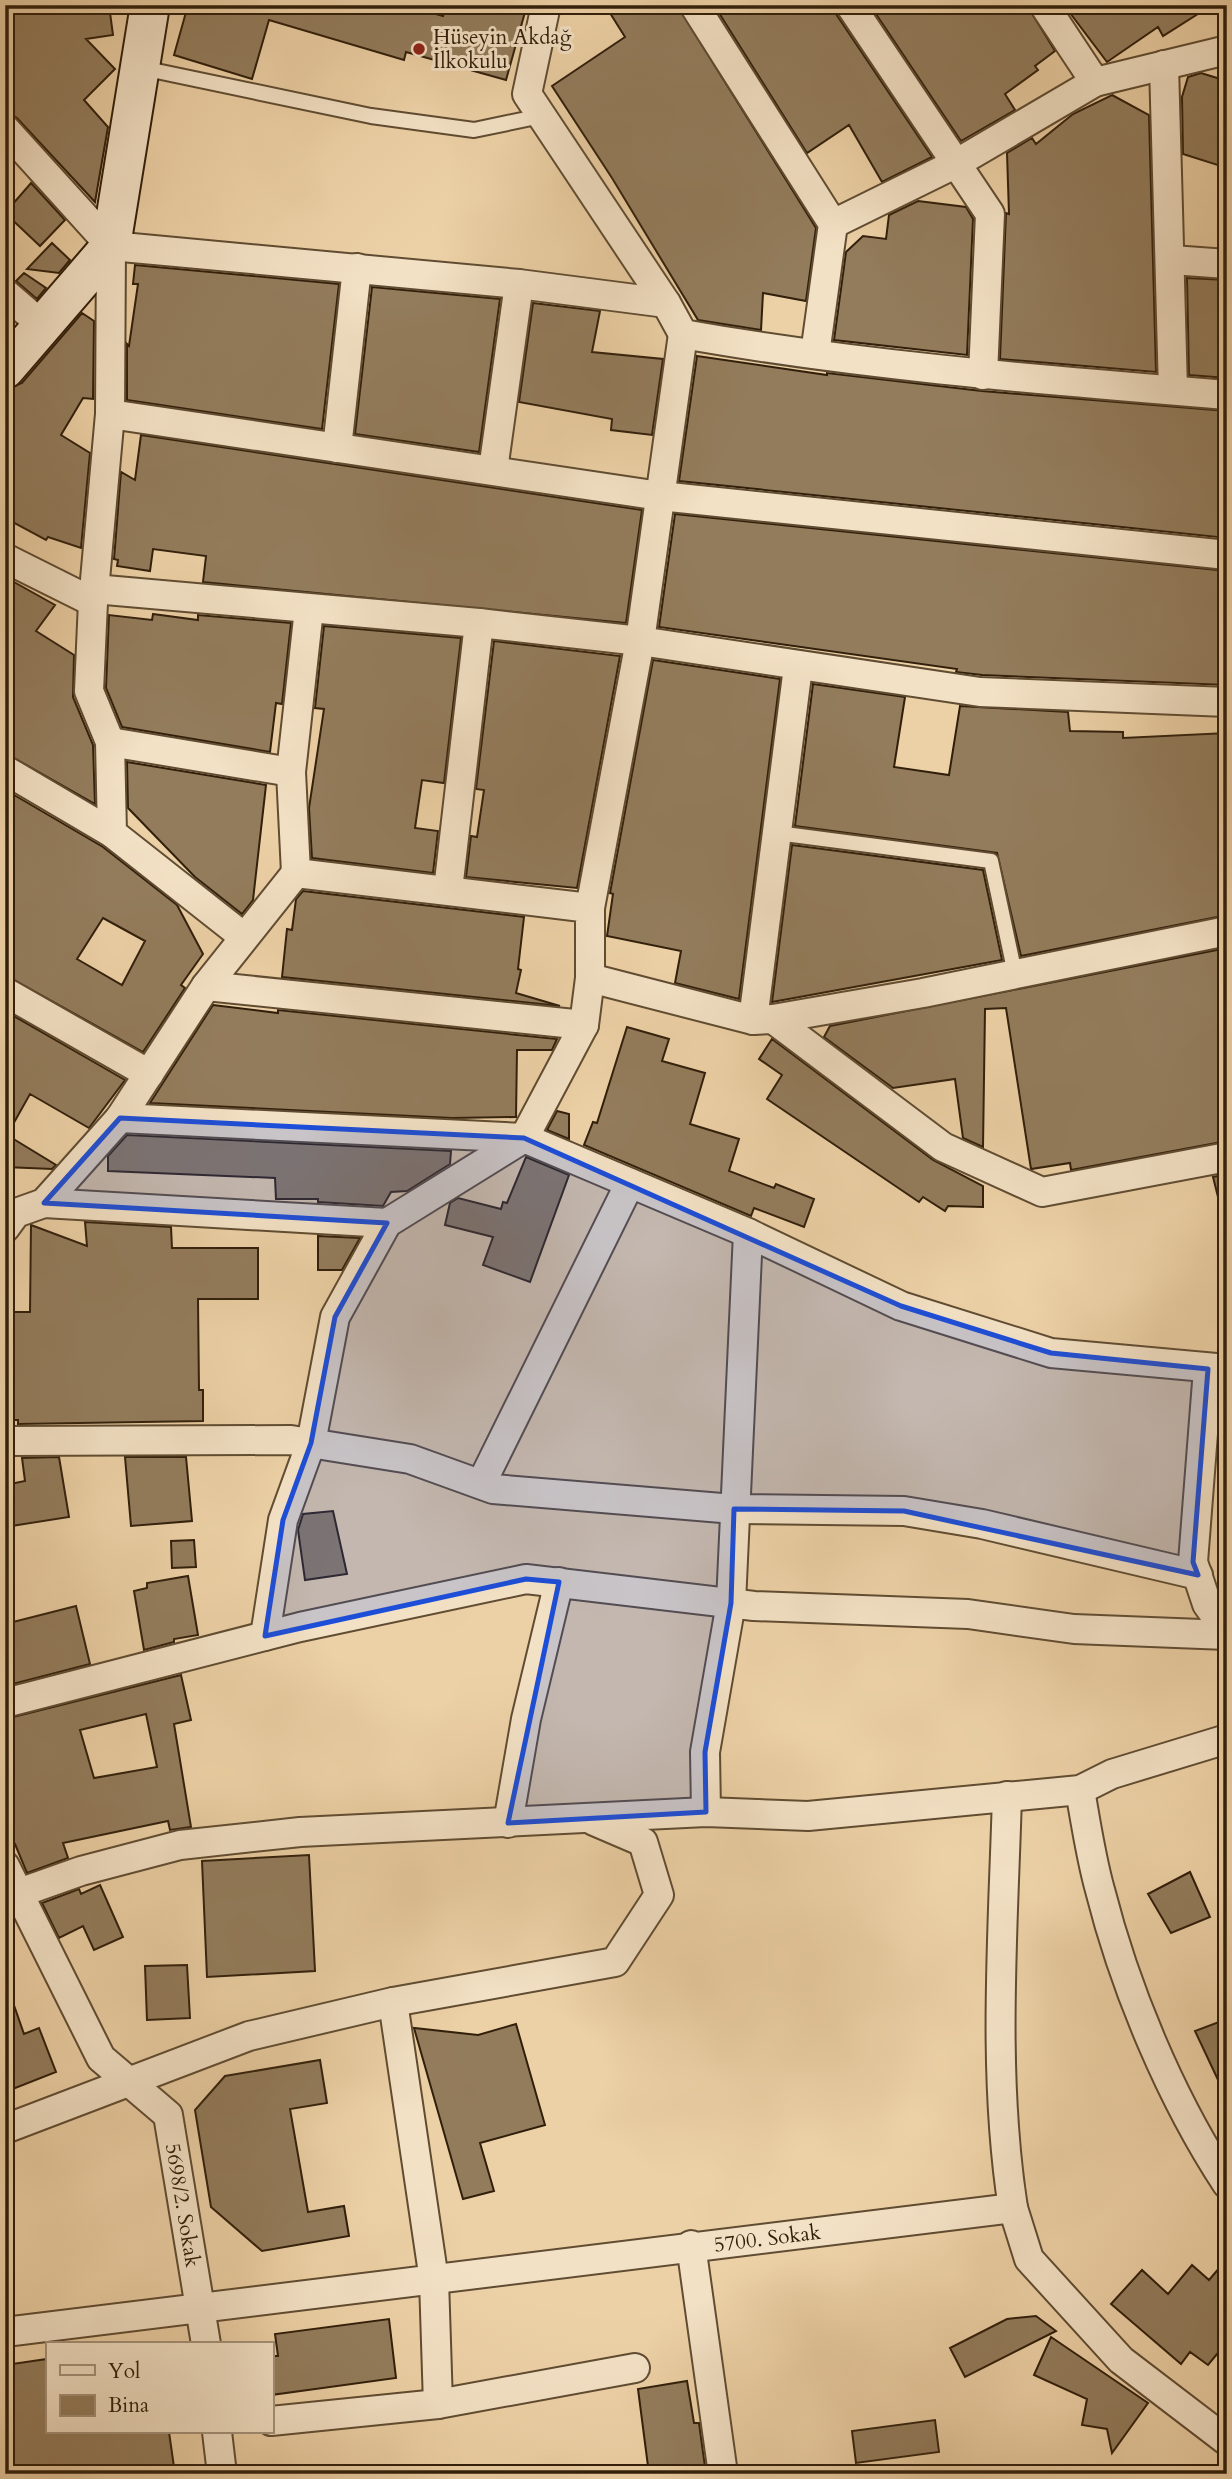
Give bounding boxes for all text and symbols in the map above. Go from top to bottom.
place label: Hüseyin Akdağ İlkokulu [433,23,572,76]
marker: Hüseyin Akdağ İlkokulu [411,41,427,57]
street label: 5698/2. Sokak [158,2141,207,2270]
street label: 5700. Sokak [712,2218,823,2260]
legend [46,2342,273,2434]
text: Yol [108,2357,140,2386]
text: Bina [108,2391,149,2420]

